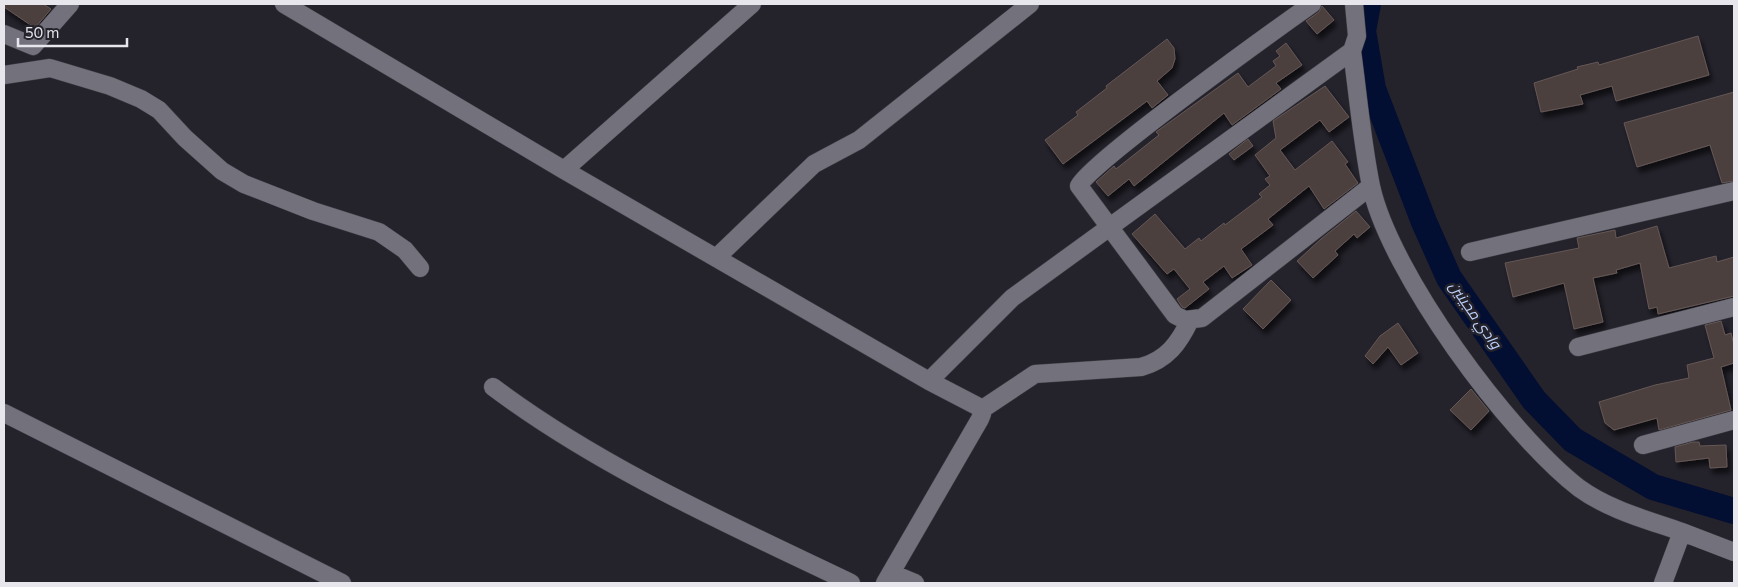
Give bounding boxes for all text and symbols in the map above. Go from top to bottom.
scale bar [18,15,126,47]
text: 50 m [25,23,59,41]
water label: وادي مجينين [1443,277,1506,355]

